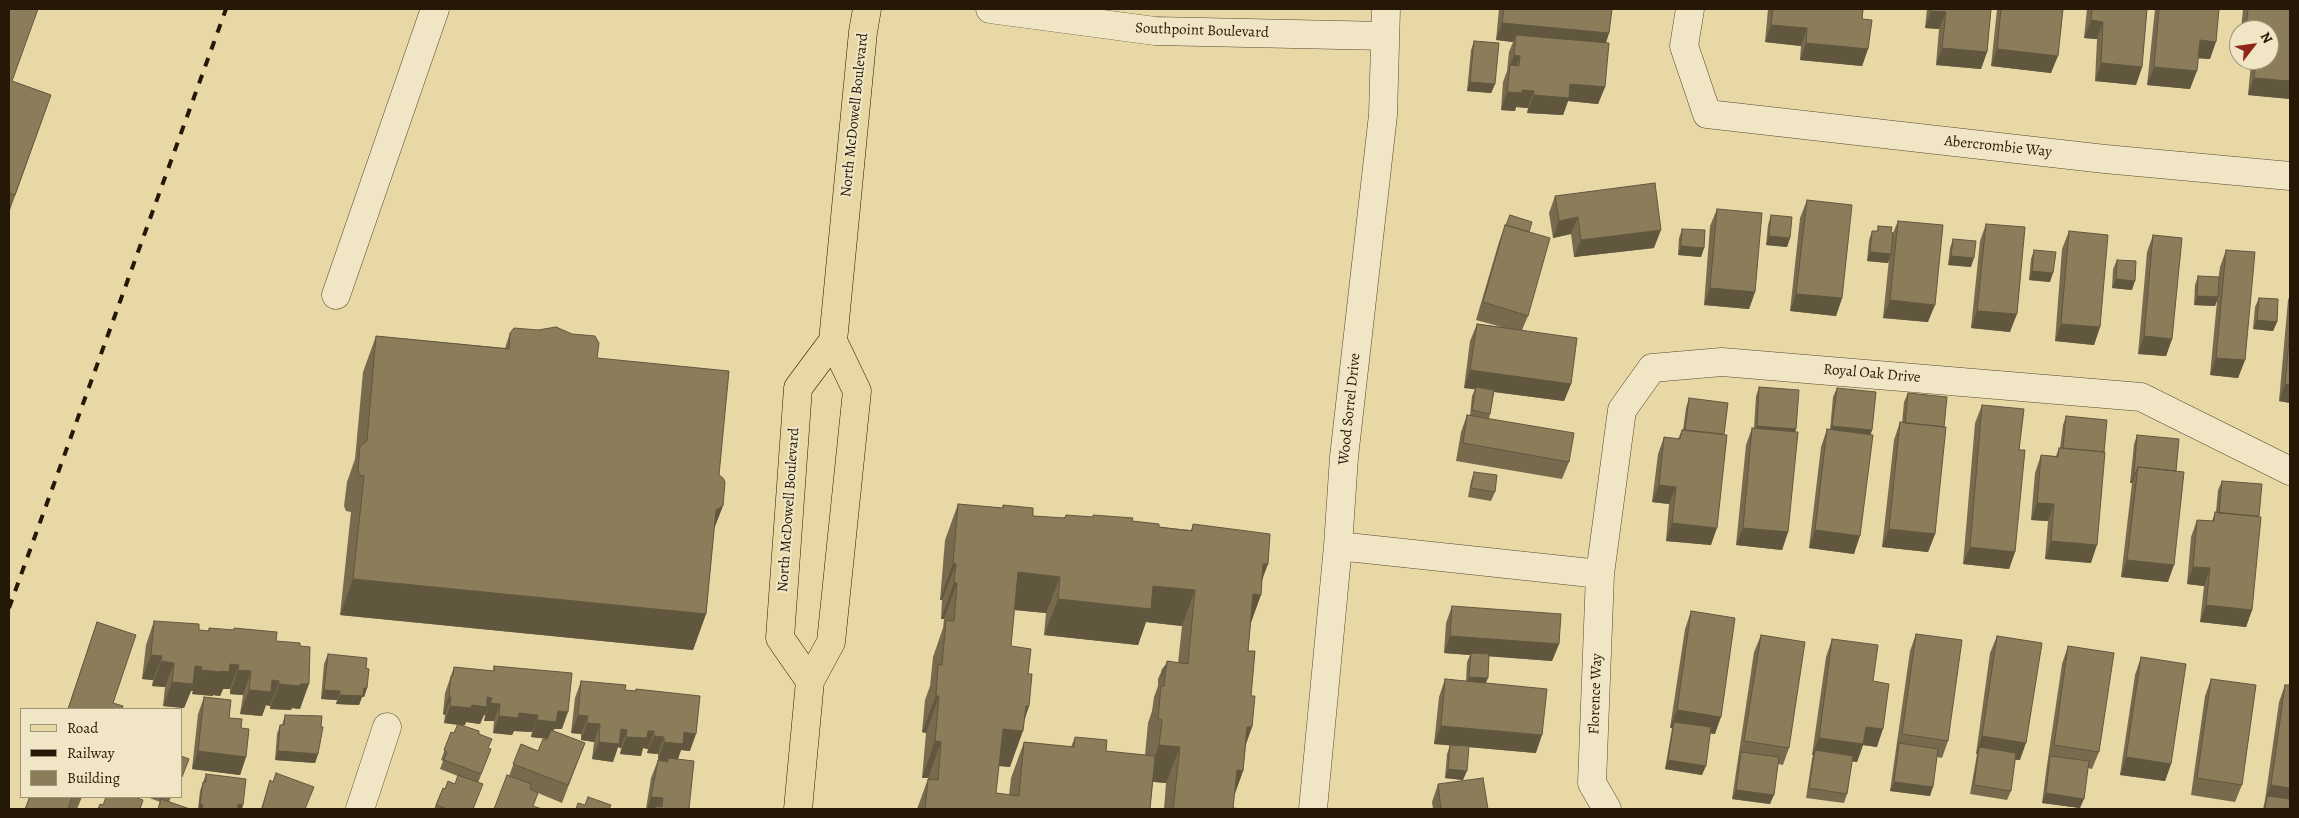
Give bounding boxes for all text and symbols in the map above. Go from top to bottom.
street label: Southpoint Boulevard [1135,20,1269,42]
north arrow [2229,20,2279,70]
text: N [2256,29,2277,47]
street label: North McDowell Boulevard [837,32,873,198]
street label: Abercrombie Way [1943,132,2053,162]
street label: Wood Sorrel Drive [1335,352,1365,466]
street label: Royal Oak Drive [1823,361,1921,387]
street label: North McDowell Boulevard [774,427,804,593]
street label: Florence Way [1586,653,1606,735]
legend [20,708,182,798]
text: Road [67,718,98,738]
text: Railway [67,743,114,763]
text: Building [67,768,120,788]

